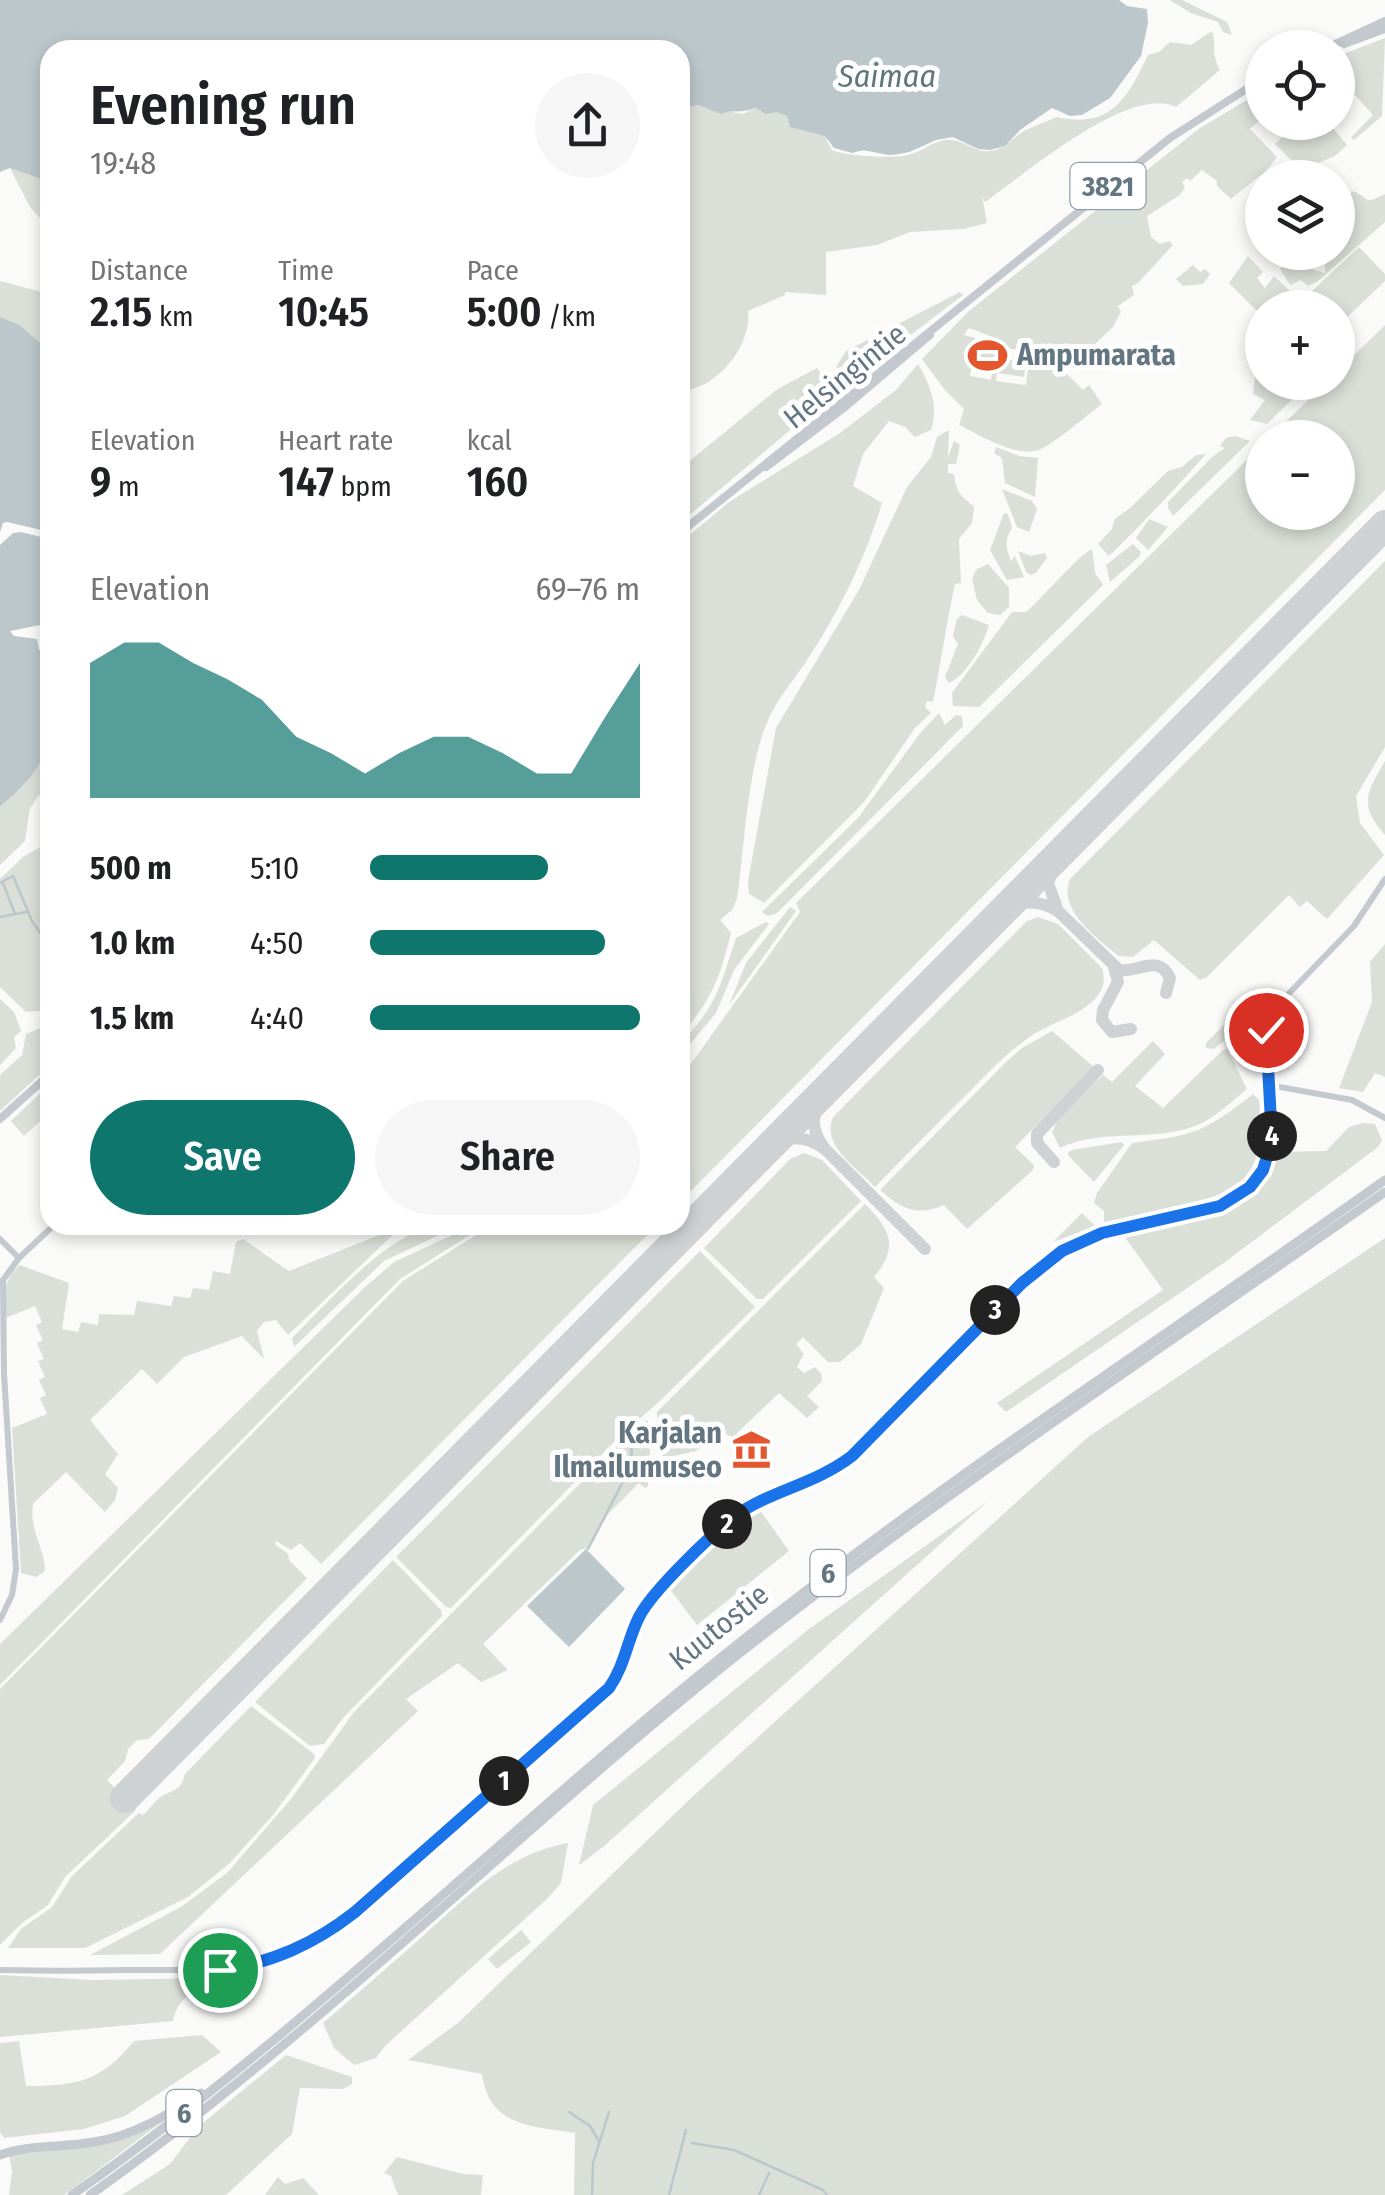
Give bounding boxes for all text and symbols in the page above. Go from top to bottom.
map controls [1245,30,1355,530]
button: locate [1245,30,1355,140]
water label: Saimaa [837,57,936,95]
text: Evening run [90,73,356,139]
button: share [535,73,640,178]
text: 19:48 [90,144,156,182]
button: layers [1245,160,1355,270]
road number: 3821 [1070,163,1146,209]
text: Distance [90,254,188,287]
text: Time [278,254,334,287]
text: Pace [467,254,519,287]
text: 2.15 [90,287,152,337]
text: 10:45 [278,287,369,337]
text: 5:00 [467,287,542,337]
button: + [1245,290,1355,400]
text: km [152,300,194,333]
text: /km [542,300,596,333]
street label: Helsingintie [777,316,913,436]
sports icon: Ampumarata [966,334,1008,376]
place label: Ampumarata [1016,337,1176,373]
button: − [1245,420,1355,530]
text: Elevation [90,424,195,457]
text: Heart rate [278,424,393,457]
text: kcal [467,424,512,457]
text: 9 [90,457,111,507]
text: 147 [278,457,334,507]
text: 160 [467,457,528,507]
text: m [111,470,139,503]
text: bpm [334,470,392,503]
text: Elevation [90,570,210,608]
text: 69–76 m [536,570,640,608]
text: 500 m [90,849,172,887]
text: 5:10 [250,849,299,887]
text: 1.0 km [90,924,175,962]
text: 4:50 [250,924,304,962]
pin [1224,988,1309,1073]
text: 1.5 km [90,999,174,1037]
text: 4:40 [250,999,304,1037]
icon: check [1239,1003,1294,1058]
button: Save [90,1100,355,1215]
button: Share [375,1100,640,1215]
pin: 4 [1247,1111,1297,1161]
text: 4 [1265,1119,1279,1152]
pin: 3 [970,1285,1020,1335]
text: 3 [988,1293,1002,1326]
place label: Karjalan Ilmailumuseo [554,1415,722,1485]
museum icon: Karjalan Ilmailumuseo [731,1429,773,1471]
pin: 2 [702,1499,752,1549]
text: 2 [721,1507,733,1540]
road number: 6 [810,1550,846,1596]
street label: Kuutostie [662,1576,776,1678]
pin: 1 [479,1756,529,1806]
text: 1 [498,1764,510,1797]
pin [178,1928,263,2013]
icon: arrive [193,1943,248,1998]
road number: 6 [166,2090,202,2136]

